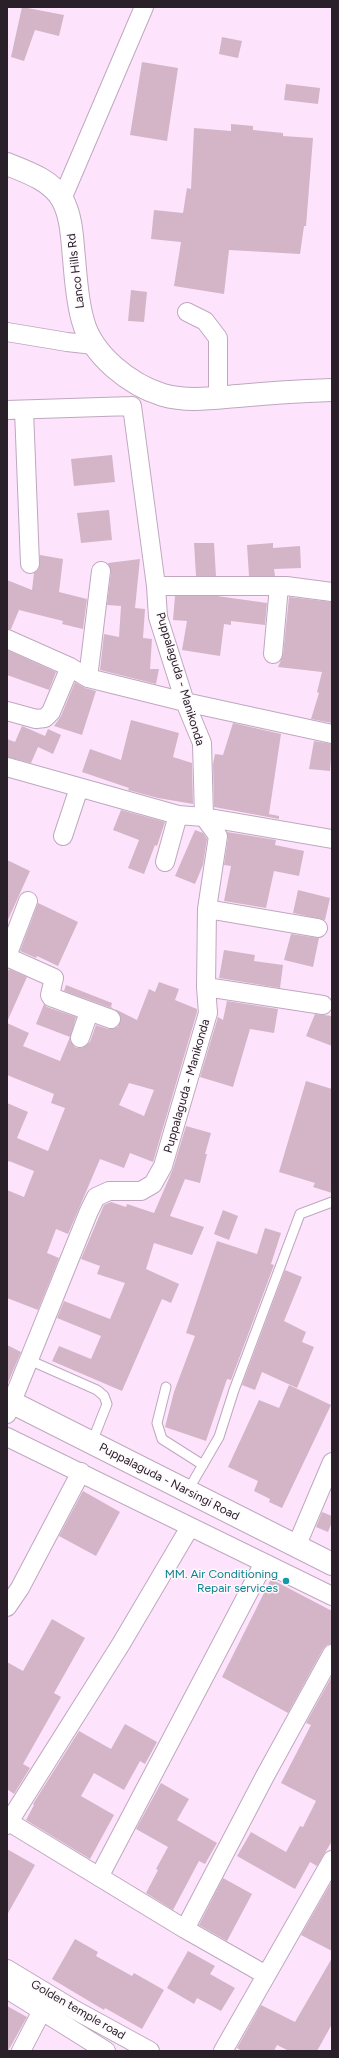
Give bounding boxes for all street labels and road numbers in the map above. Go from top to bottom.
street label: Lanco Hills Rd [64,233,88,309]
street label: Puppalaguda - Manikonda [153,611,207,747]
street label: Puppalaguda - Manikonda [161,1017,213,1155]
street label: Puppalaguda - Narsingi Road [96,1440,242,1524]
street label: Golden temple road [28,1977,128,2043]

